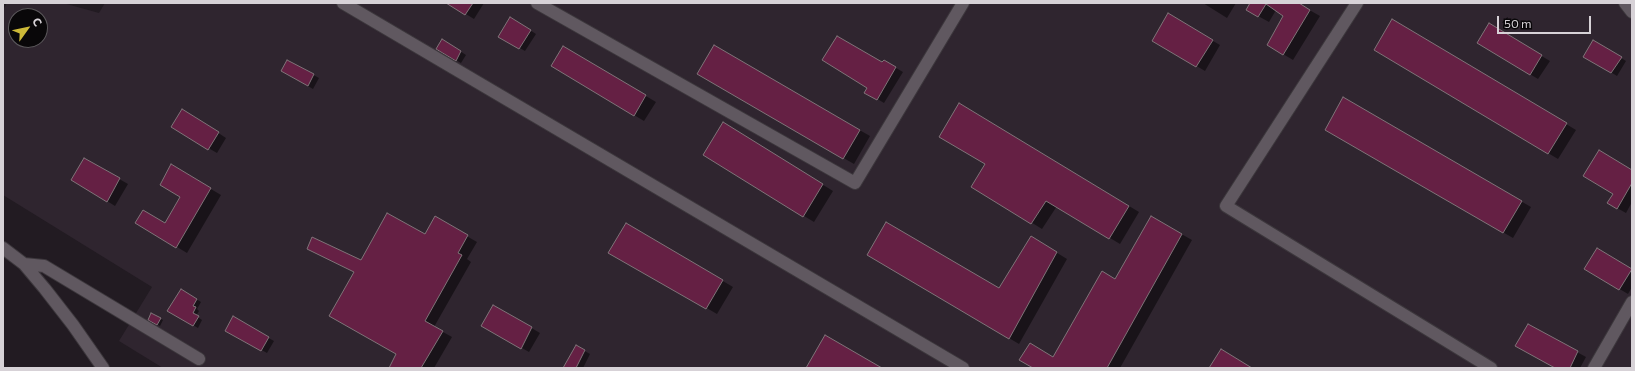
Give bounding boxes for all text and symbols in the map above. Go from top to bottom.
north arrow [8,8,48,48]
scale bar [1499,8,1593,34]
text: С [30,15,45,28]
text: 50 m [1504,16,1532,30]

